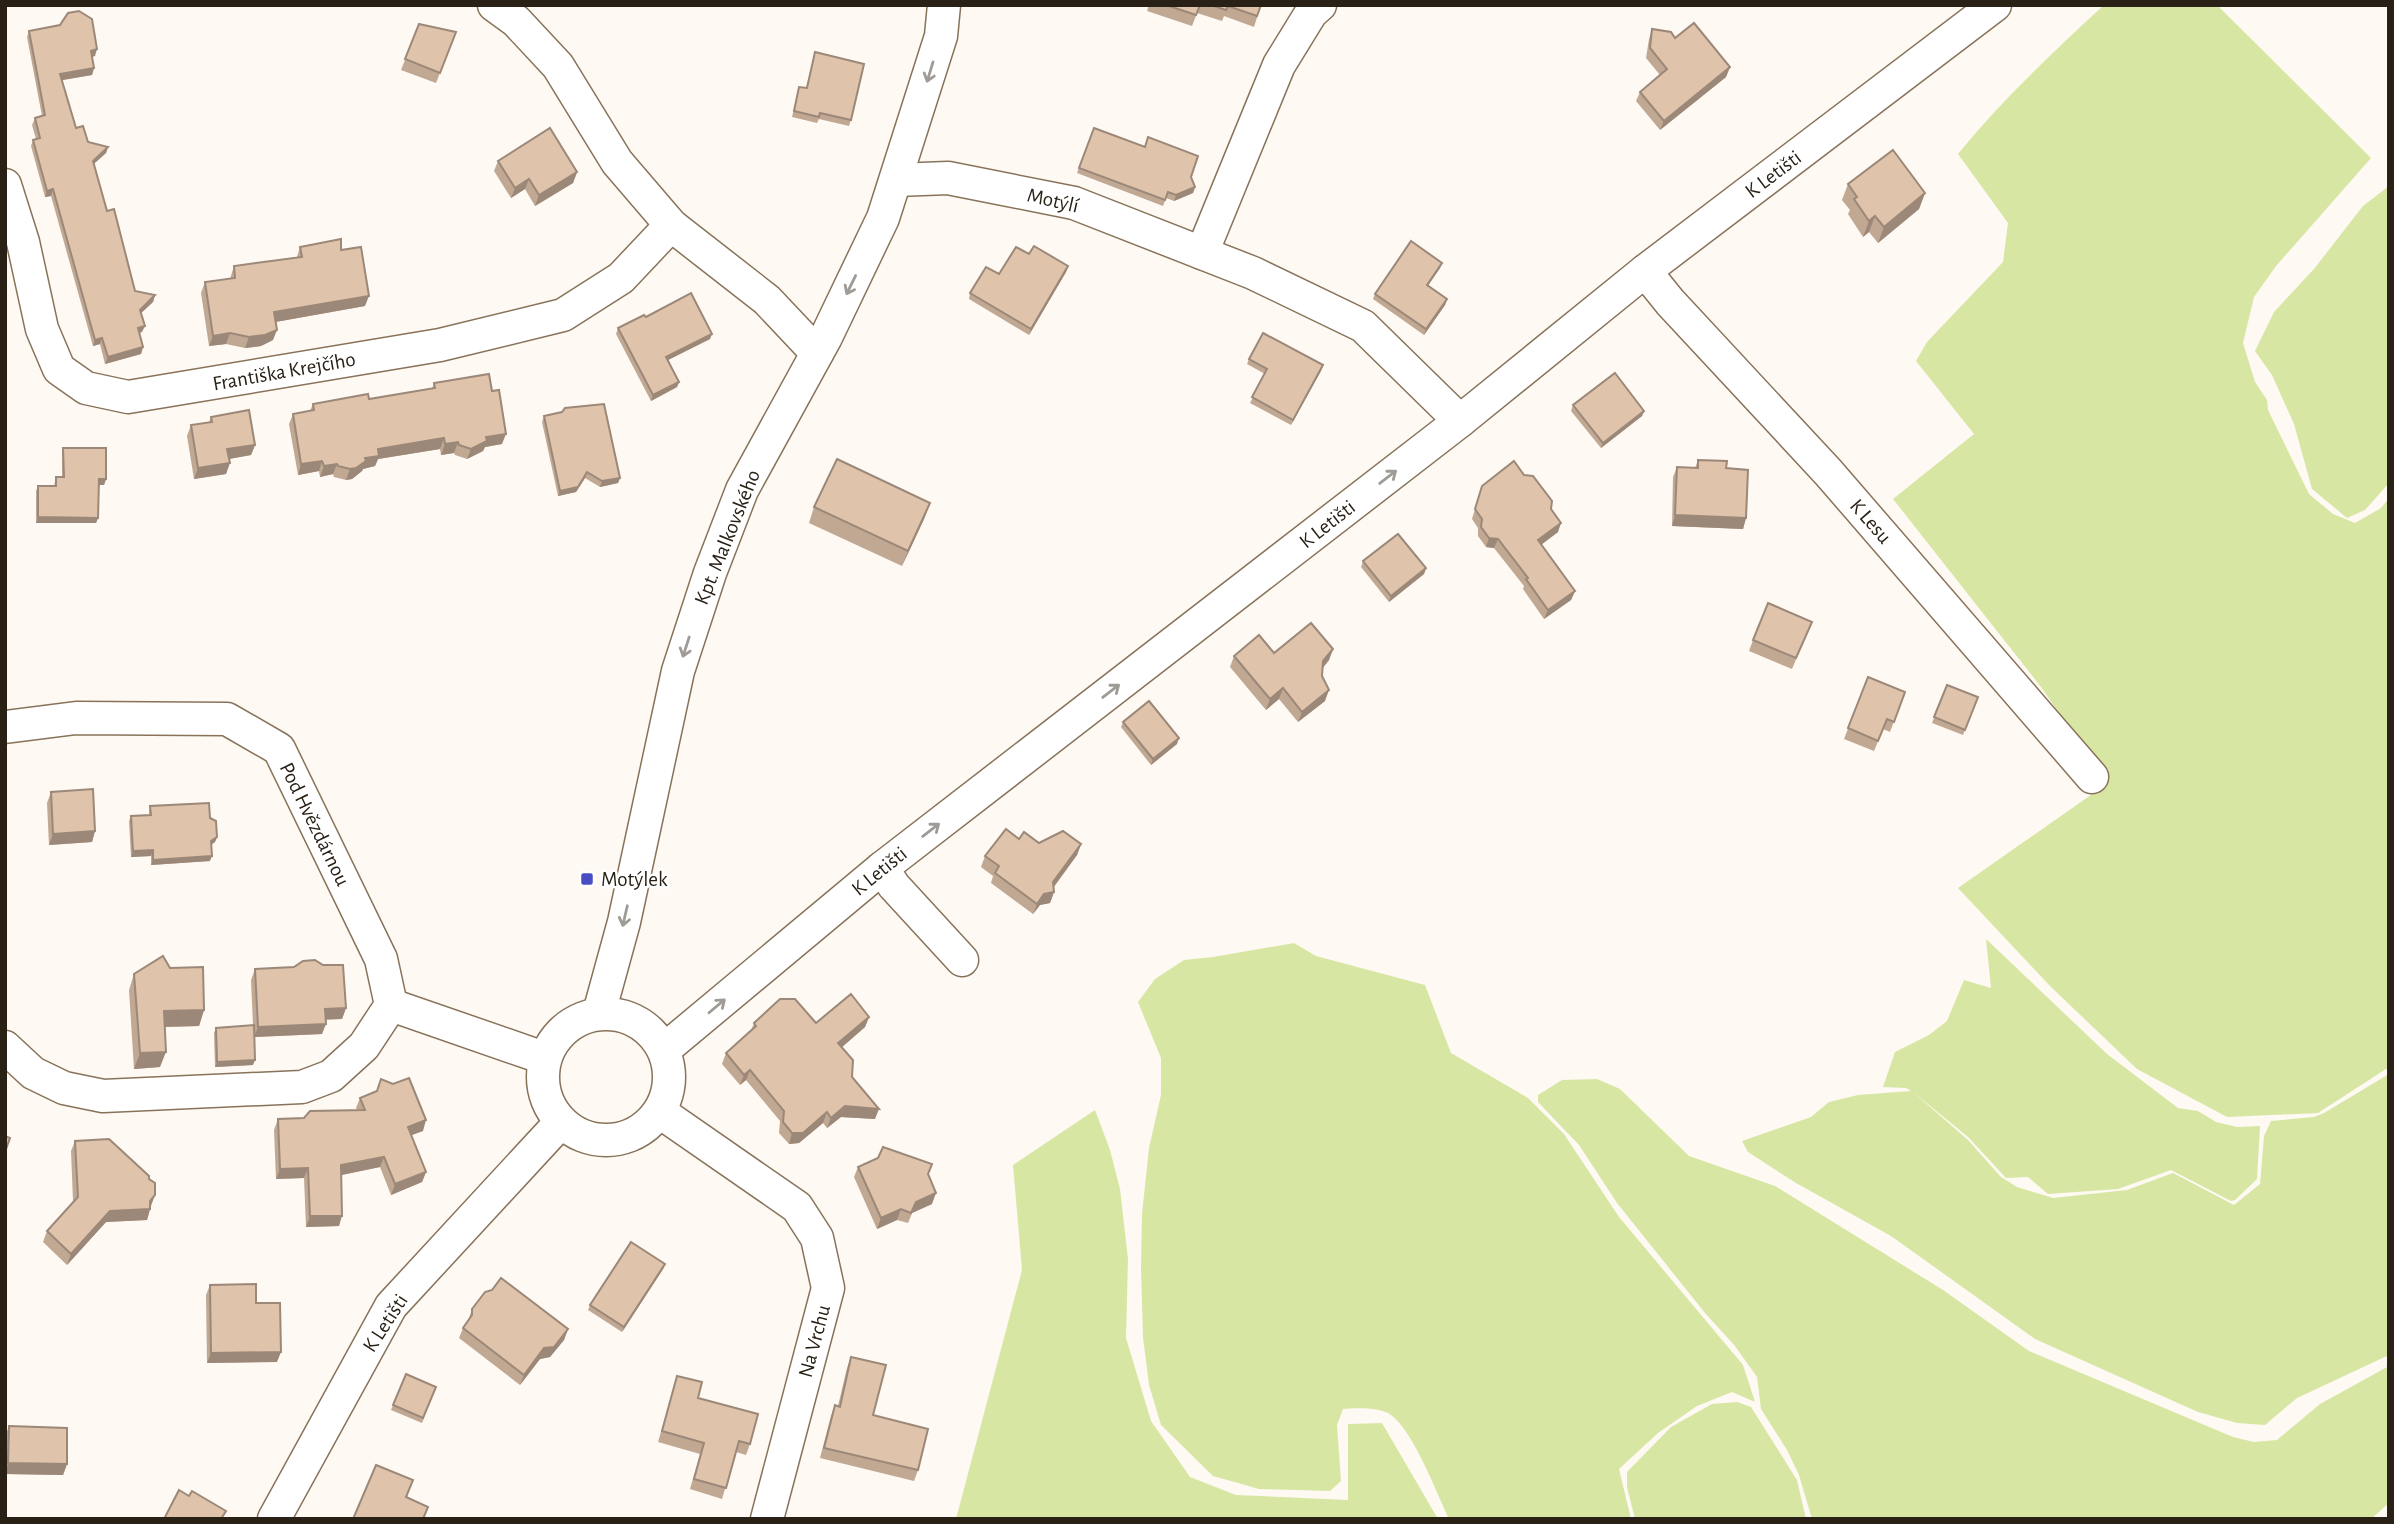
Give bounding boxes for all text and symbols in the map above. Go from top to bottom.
one-way arrow [922,61,935,83]
street label: K Letišti [1741,147,1805,202]
street label: Motýlí [1025,184,1082,217]
one-way arrow [844,274,857,295]
street label: Františka Krejčího [211,349,357,394]
street label: Kpt. Malkovského [691,467,764,608]
one-way arrow [1378,470,1397,485]
street label: K Lesu [1846,495,1896,548]
street label: K Letišti [1295,496,1359,552]
one-way arrow [679,635,691,657]
one-way arrow [1101,684,1120,699]
street label: Pod Hvězdárnou [276,759,353,889]
one-way arrow [921,823,940,838]
street label: K Letišti [848,843,911,900]
place label: Motýlek [601,869,668,890]
marker: Motýlek [579,871,595,887]
one-way arrow [618,904,631,927]
one-way arrow [708,998,726,1014]
street label: K Letišti [359,1291,412,1356]
street label: Na Vrchu [795,1302,834,1380]

